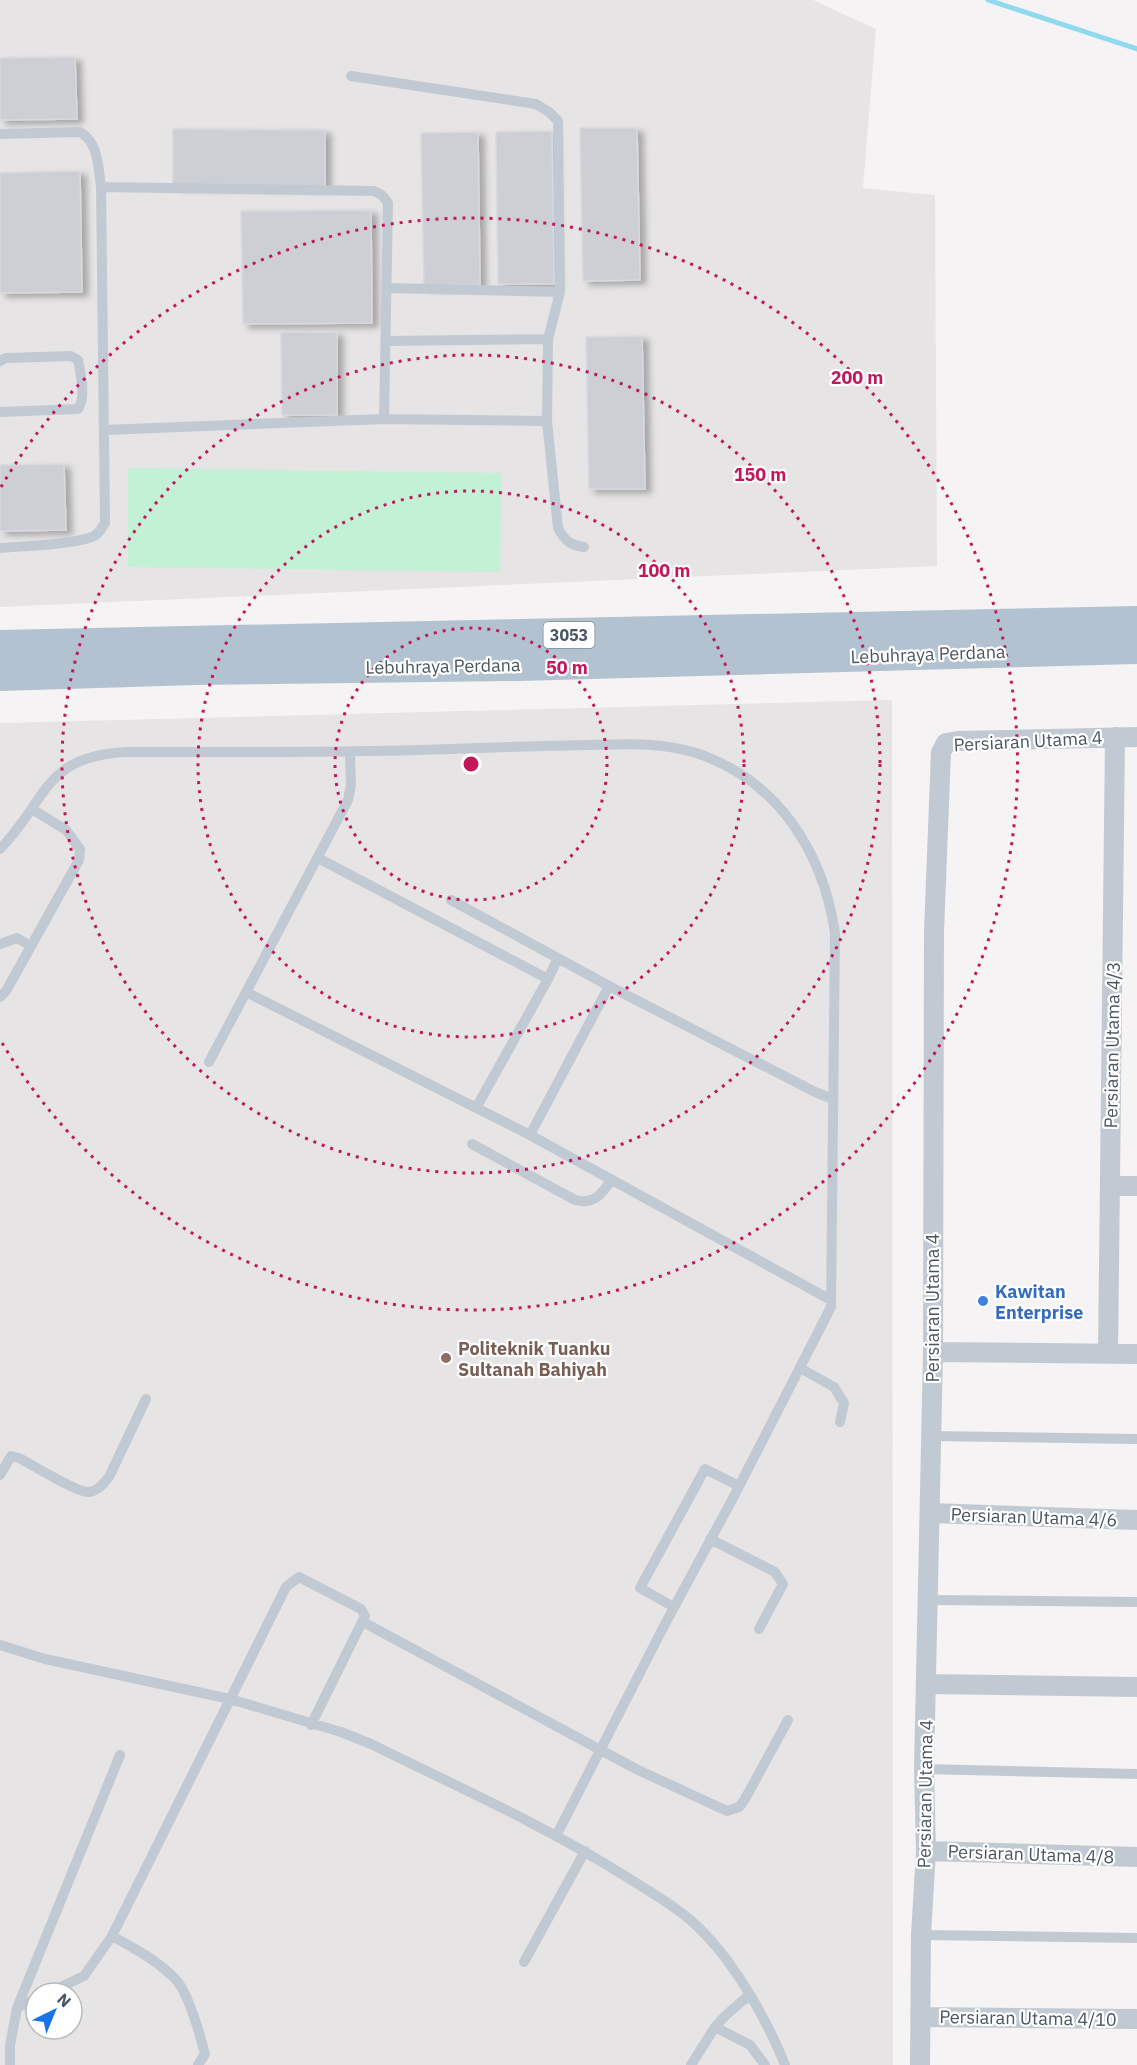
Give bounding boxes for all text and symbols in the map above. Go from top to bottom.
text: 200 m [831,366,883,389]
text: 150 m [734,463,786,486]
text: 100 m [638,559,690,582]
road number: 3053 [544,622,594,648]
street label: Lebuhraya Perdana [850,640,1006,668]
street label: Lebuhraya Perdana [365,653,521,679]
text: 50 m [546,656,588,679]
street label: Persiaran Utama 4 [953,726,1103,756]
centre of rings [461,754,481,774]
street label: Persiaran Utama 4/3 [1099,961,1125,1129]
street label: Persiaran Utama 4 [921,1233,944,1383]
place label: Kawitan Enterprise [995,1280,1083,1324]
marker: Kawitan Enterprise [976,1294,990,1308]
place label: Politeknik Tuanku Sultanah Bahiyah [458,1337,610,1381]
marker: Politeknik Tuanku Sultanah Bahiyah [439,1351,453,1365]
street label: Persiaran Utama 4/6 [950,1503,1118,1531]
street label: Persiaran Utama 4 [912,1719,938,1869]
street label: Persiaran Utama 4/8 [947,1840,1115,1868]
north arrow [24,1981,84,2041]
text: N [53,1989,75,2011]
street label: Persiaran Utama 4/10 [939,2005,1117,2031]

